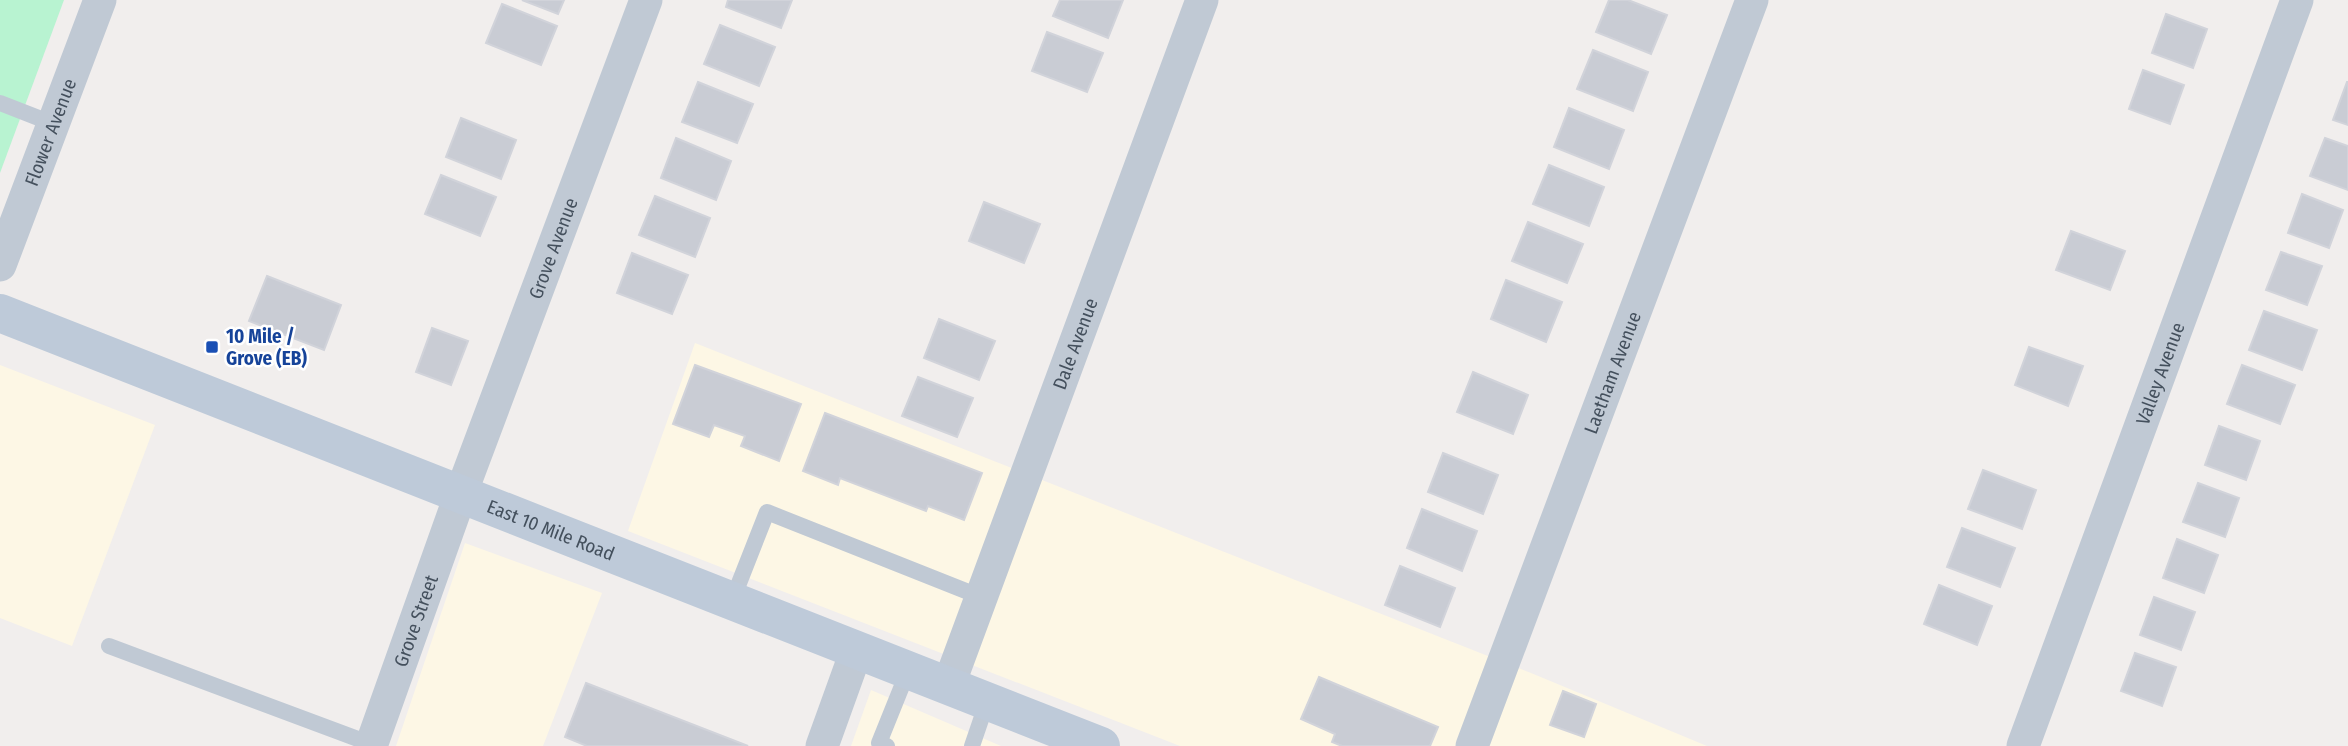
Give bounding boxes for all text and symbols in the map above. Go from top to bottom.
street label: Flower Avenue [20,75,81,189]
street label: Grove Avenue [524,195,583,302]
street label: Dale Avenue [1048,295,1103,393]
street label: Laetham Avenue [1579,308,1646,437]
street label: Valley Avenue [2131,319,2190,428]
place label: 10 Mile / Grove (EB) [226,325,307,370]
marker: 10 Mile / Grove (EB) [204,339,220,355]
street label: East 10 Mile Road [484,495,618,566]
street label: Grove Street [389,571,443,670]

